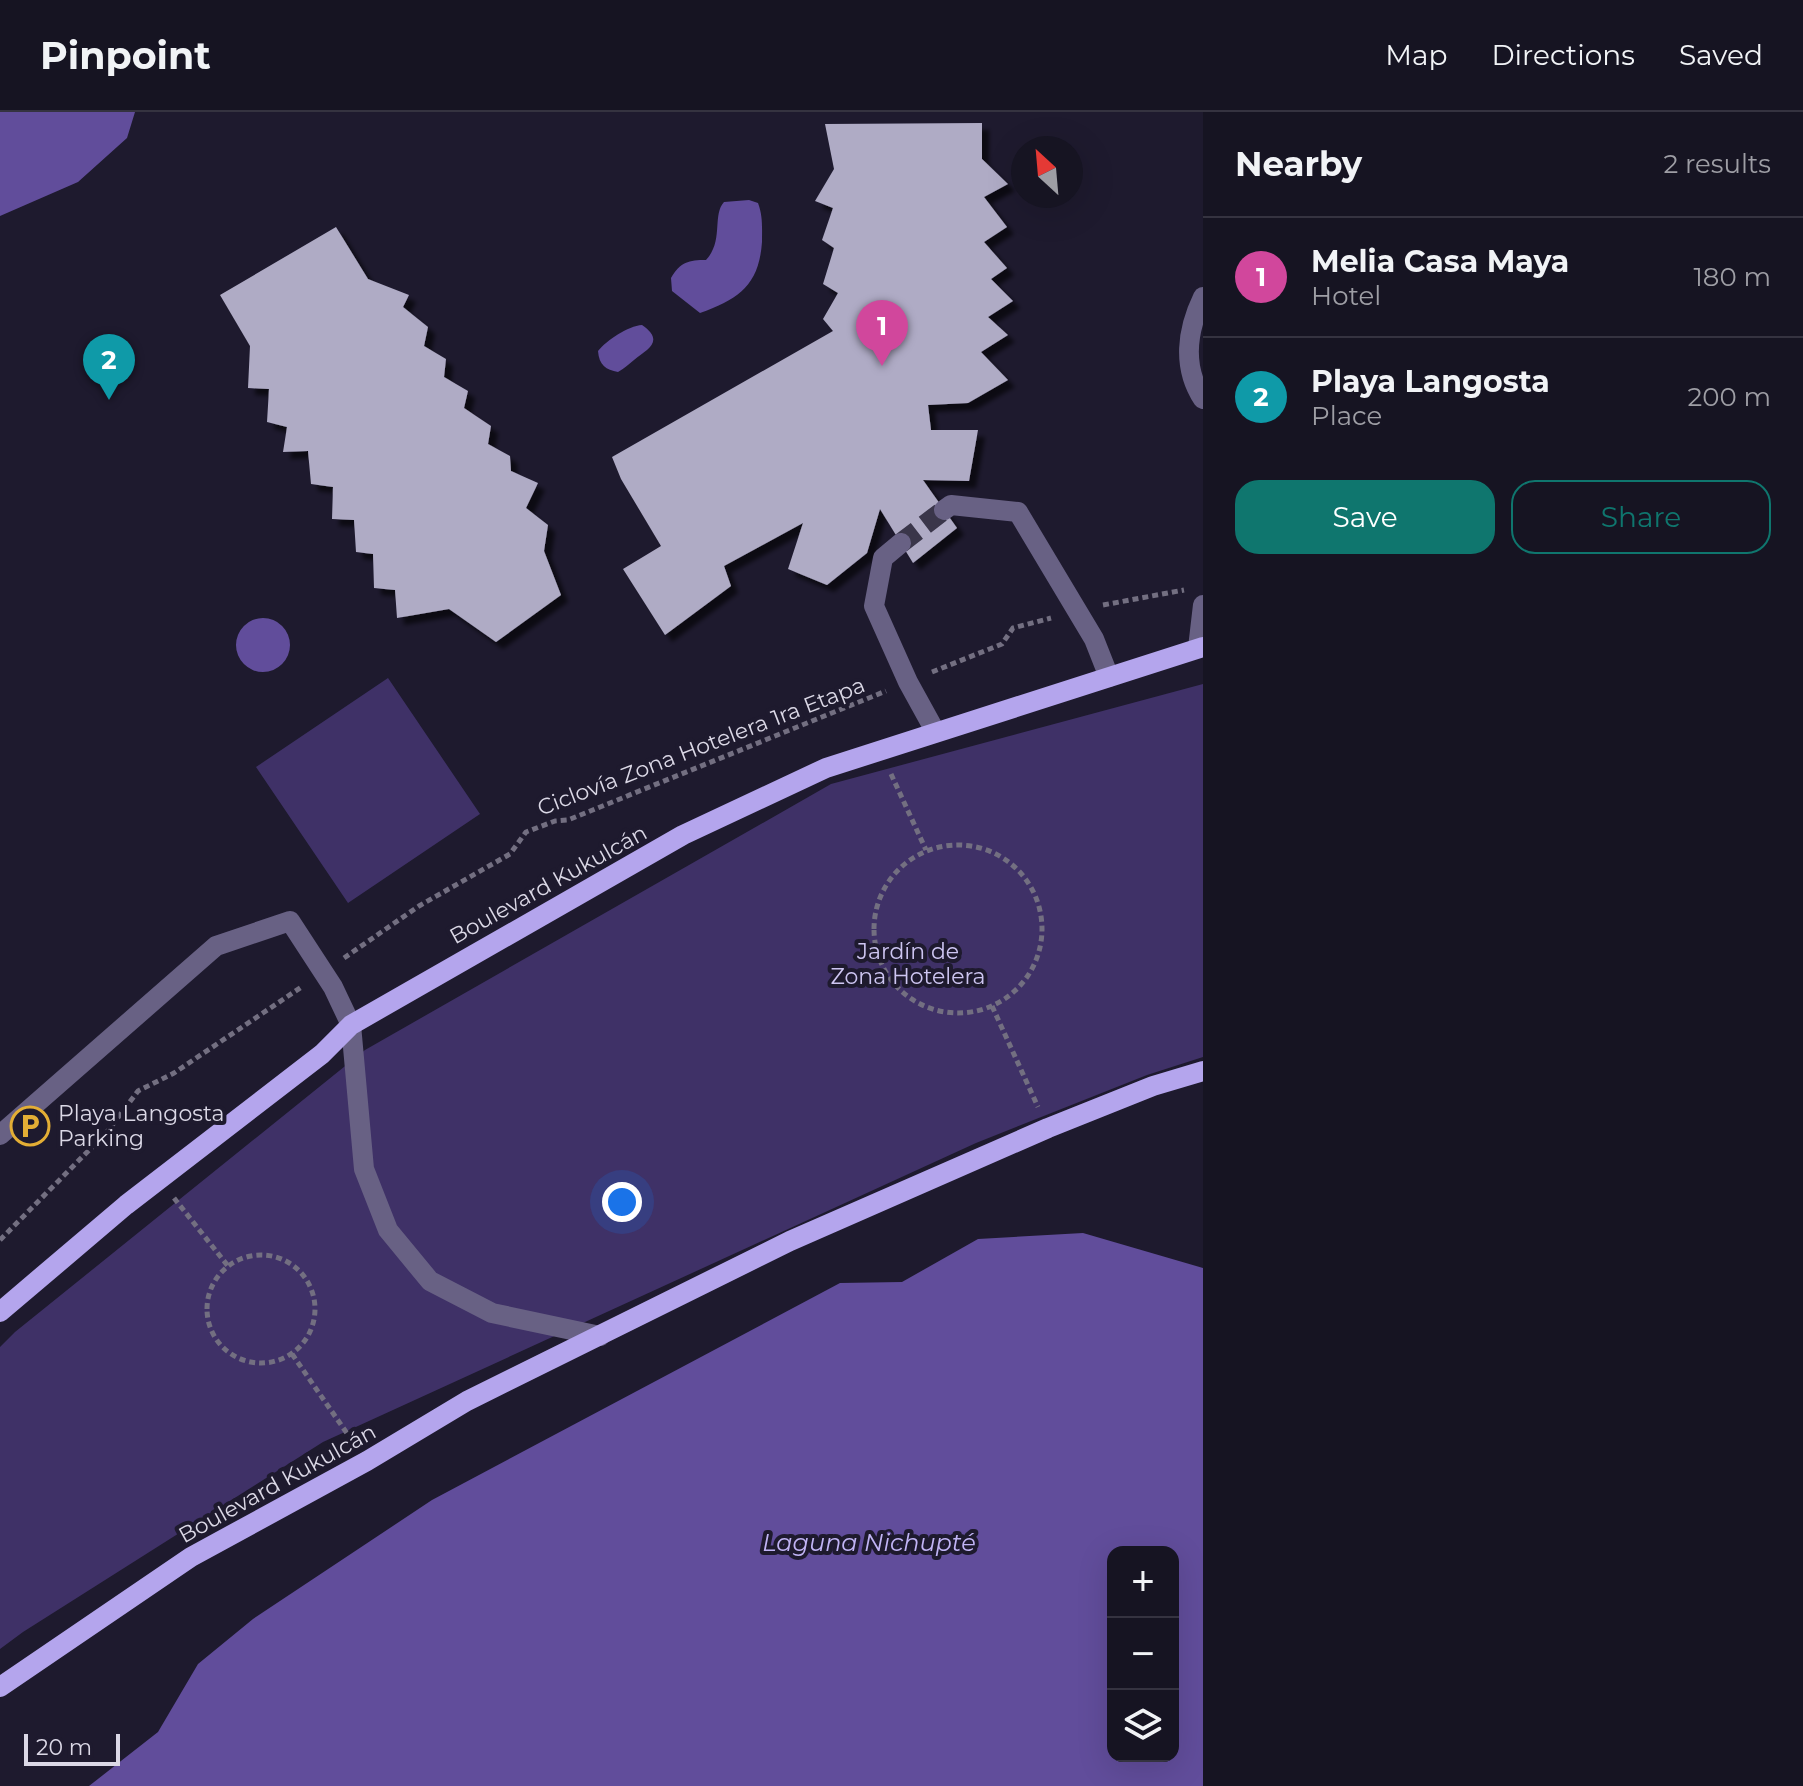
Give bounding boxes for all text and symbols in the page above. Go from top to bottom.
text: Pinpoint [40,32,211,79]
text: Map [1385,38,1447,72]
text: Directions [1491,38,1635,72]
text: Saved [1679,38,1763,72]
north arrow [1011,136,1083,208]
text: Nearby [1235,143,1362,185]
text: 2 results [1663,148,1771,180]
text: Melia Casa Maya [1311,243,1569,280]
text: 1 [1256,261,1266,293]
text: 180 m [1693,261,1771,293]
text: Hotel [1311,280,1381,312]
pin: 1 [856,300,908,366]
pin: 2 [83,334,135,400]
text: Playa Langosta [1311,363,1550,400]
text: 2 [1253,381,1269,413]
text: 200 m [1687,381,1771,413]
text: Place [1311,400,1382,432]
button: Save [1235,480,1495,554]
button: Share [1511,480,1771,554]
street label: Ciclovía Zona Hotelera 1ra Etapa [534,671,869,822]
street label: Boulevard Kukulcán [445,819,652,950]
park label: Jardín de Zona Hotelera [830,938,986,990]
place label: Playa Langosta Parking [58,1100,224,1152]
parking icon: Playa Langosta Parking [9,1105,51,1147]
your location [602,1182,642,1222]
street label: Boulevard Kukulcán [174,1418,381,1549]
water label: Laguna Nichupté [762,1528,976,1557]
map controls [1107,1546,1179,1762]
button: + [1107,1546,1179,1618]
button: − [1107,1618,1179,1690]
button: layers [1107,1690,1179,1762]
scale bar [24,1730,120,1766]
text: 20 m [36,1734,92,1761]

